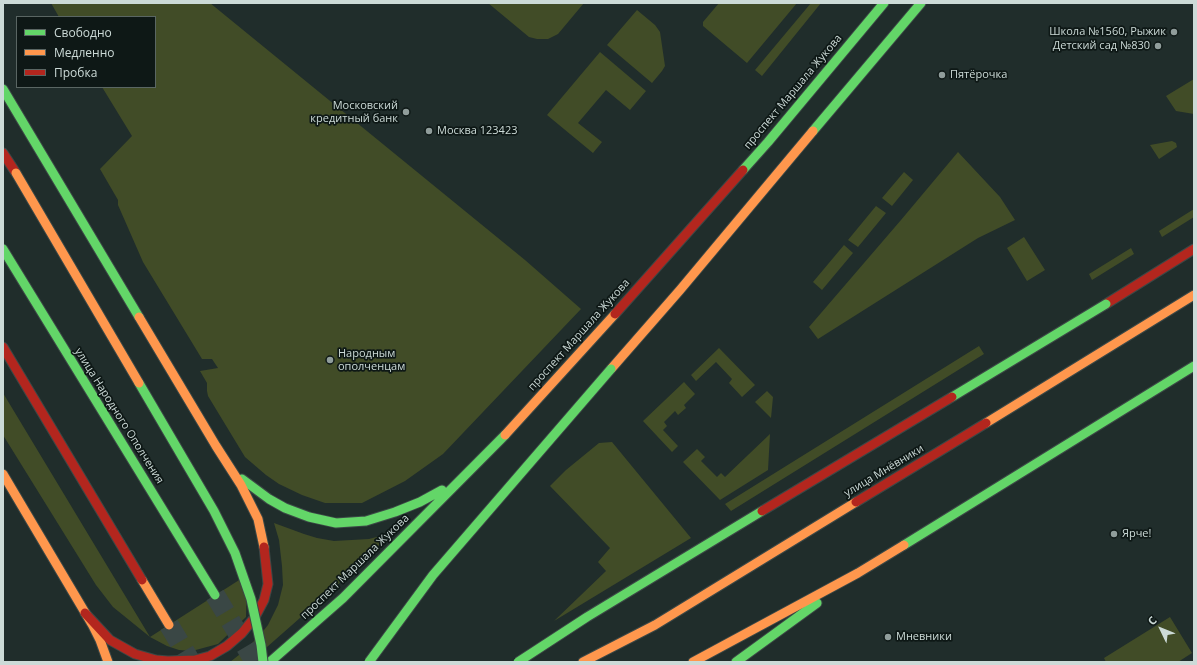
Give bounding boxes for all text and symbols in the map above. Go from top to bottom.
legend [16,16,156,88]
text: Свободно [54,24,112,41]
place label: Школа №1560, Рыжик [1049,25,1166,39]
marker: Школа №1560, Рыжик [1169,27,1179,37]
street label: проспект Маршала Жукова [741,32,845,152]
place label: Детский сад №830 [1053,39,1150,53]
marker: Детский сад №830 [1153,41,1163,51]
text: Медленно [54,44,114,61]
text: Пробка [54,64,97,81]
place label: Пятёрочка [950,68,1007,82]
marker: Пятёрочка [937,70,947,80]
place label: Московский кредитный банк [310,99,398,125]
marker: Московский кредитный банк [401,107,411,117]
place label: Москва 123423 [437,124,517,138]
marker: Москва 123423 [424,126,434,136]
street label: проспект Маршала Жукова [525,277,633,393]
street label: улица Народного Ополчения [72,346,166,486]
place label: Народным ополченцам [338,347,405,373]
marker: Народным ополченцам [325,355,335,365]
street label: улица Мнёвники [842,442,926,500]
street label: проспект Маршала Жукова [298,512,412,622]
place label: Ярче! [1122,527,1151,541]
marker: Ярче! [1109,529,1119,539]
north arrow [1141,609,1181,649]
text: С [1144,613,1160,628]
place label: Мневники [896,630,952,644]
marker: Мневники [883,632,893,642]

